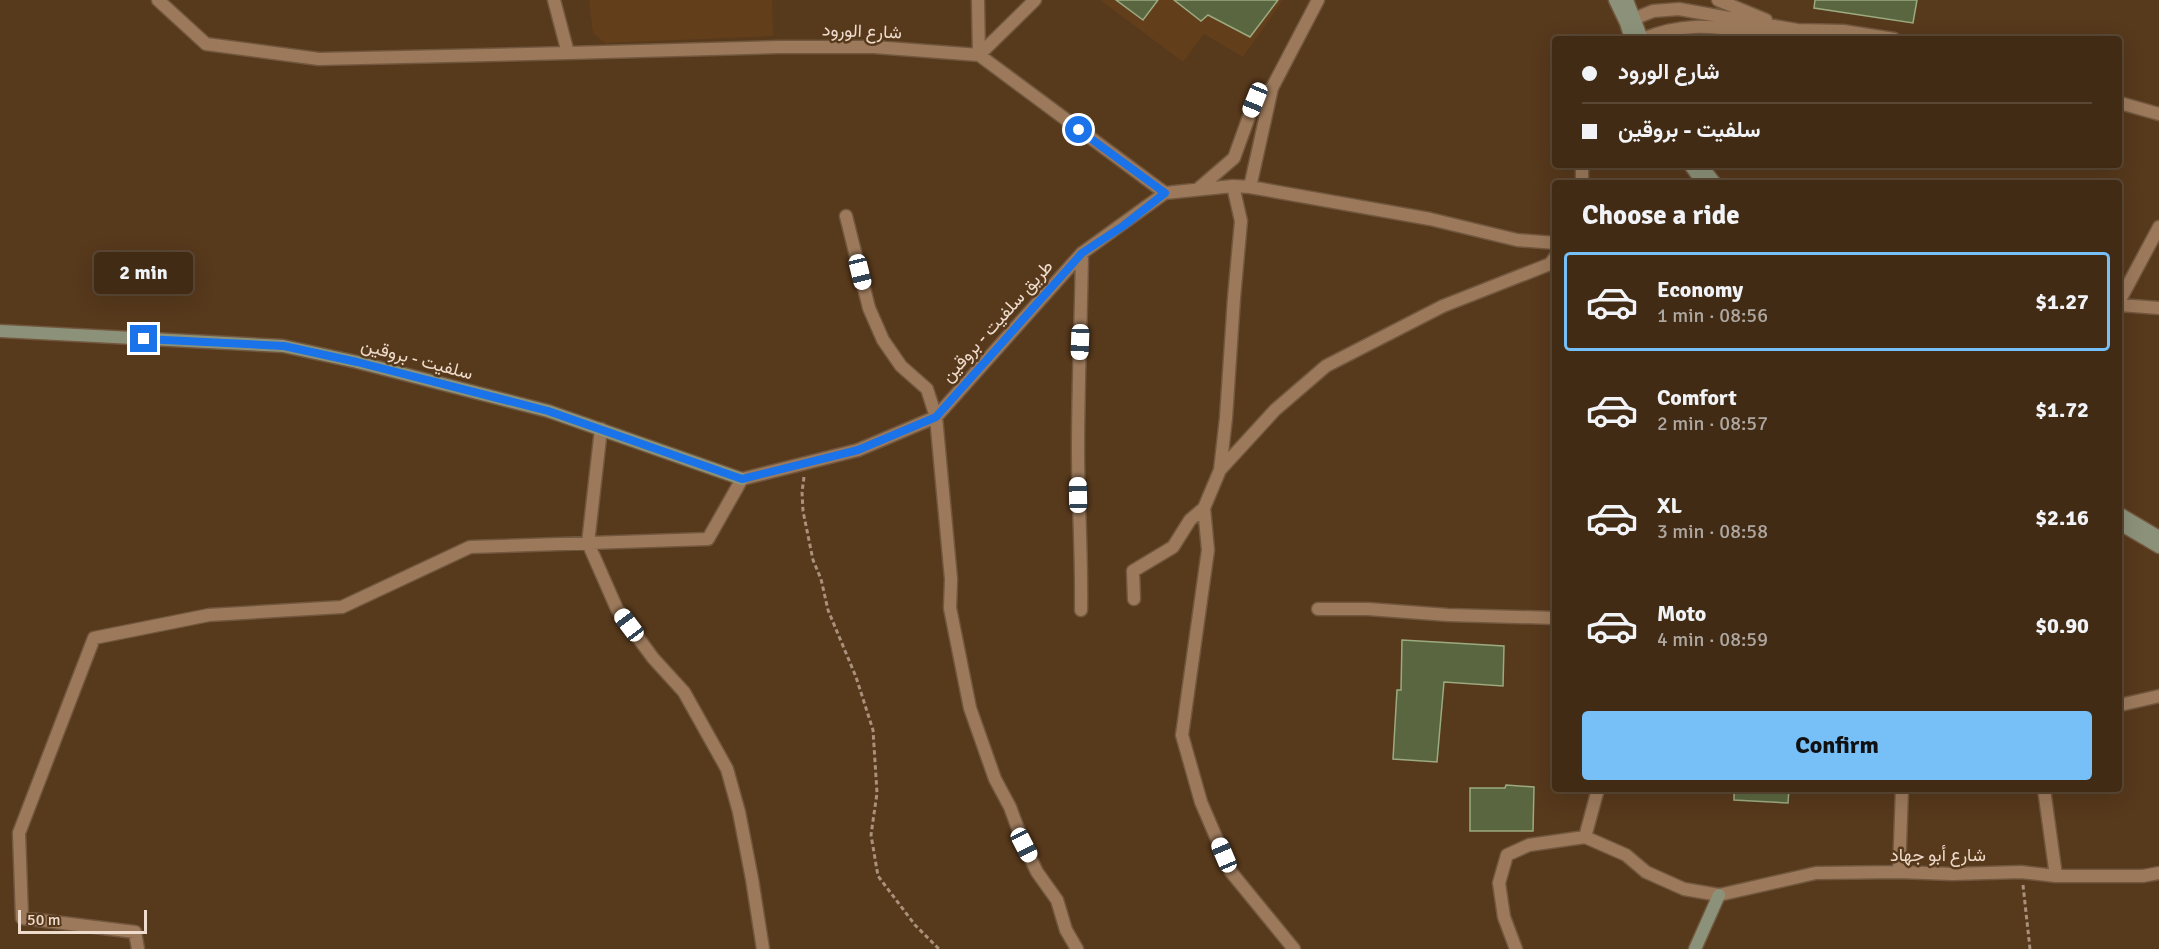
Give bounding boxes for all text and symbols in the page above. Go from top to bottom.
street label: شارع الورود [822,19,902,44]
text: شارع الورود [1618,58,1720,85]
car [1240,80,1270,120]
route start [1065,116,1092,143]
text: سلفيت - بروقين [1618,116,1761,143]
text: Choose a ride [1582,199,1740,232]
callout: 2 min [94,252,194,294]
car [847,252,873,292]
street label: طريق سلفيت - بروقين [936,255,1058,387]
text: 2 min [119,260,168,285]
icon: car [1585,275,1639,329]
text: Economy [1657,276,1743,303]
text: $1.27 [2035,288,2089,315]
text: 1 min · 08:56 [1657,303,1768,328]
car [1070,324,1090,360]
route end [130,325,157,352]
street label: سلفيت - بروقين [359,334,475,384]
icon: car [1585,383,1639,437]
text: Comfort [1657,384,1737,411]
text: $1.72 [2035,396,2089,423]
text: 2 min · 08:57 [1657,411,1768,436]
car [1069,477,1087,513]
icon: car [1585,491,1639,545]
text: XL [1657,492,1682,519]
text: $2.16 [2035,504,2089,531]
text: 3 min · 08:58 [1657,519,1768,544]
icon: car [1585,599,1639,653]
text: Moto [1657,600,1706,627]
car [611,605,647,645]
text: $0.90 [2035,612,2089,639]
text: 4 min · 08:59 [1657,627,1768,652]
button: Confirm [1582,711,2092,780]
car [1008,825,1040,865]
car [1209,835,1239,875]
street label: شارع أبو جهاد [1890,844,1986,867]
scale bar [18,907,147,934]
text: 50 m [27,910,61,930]

